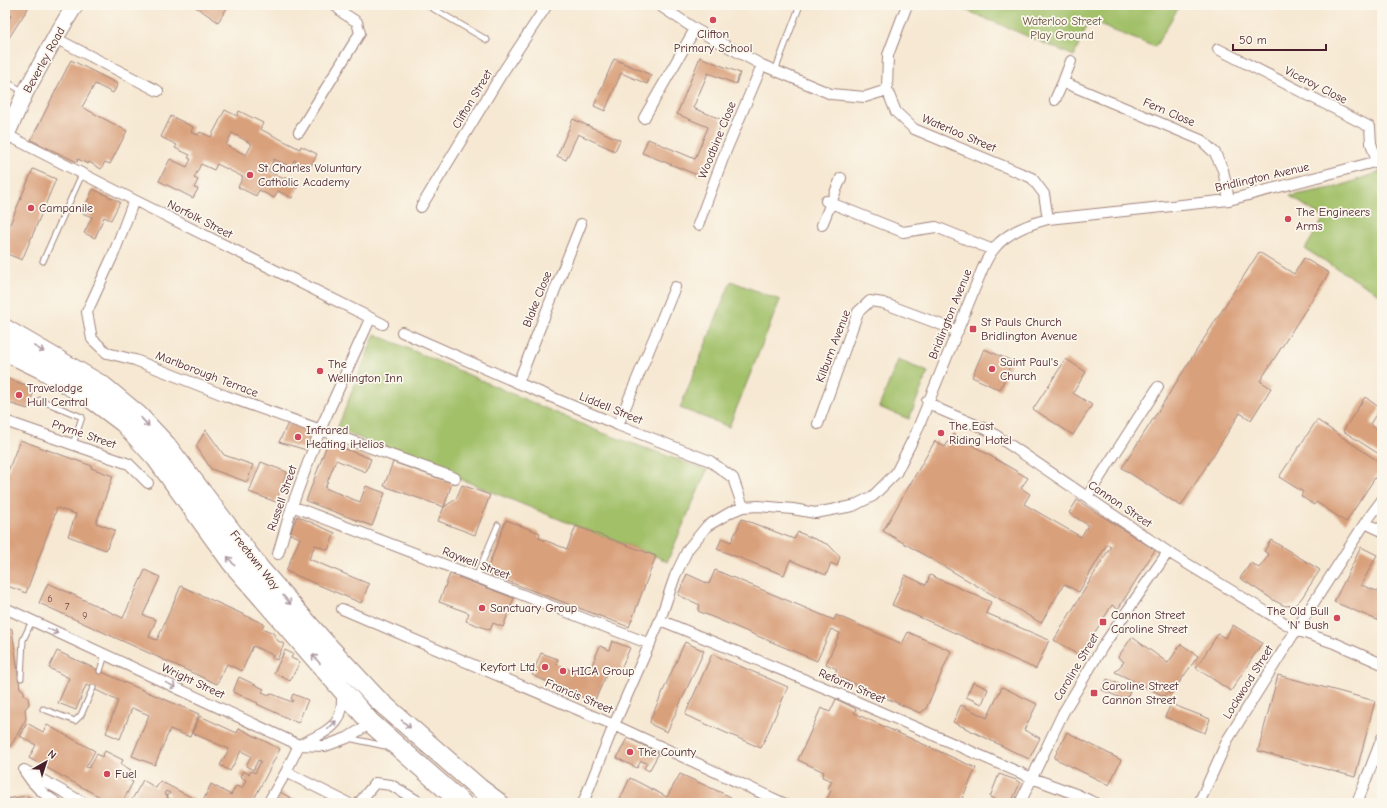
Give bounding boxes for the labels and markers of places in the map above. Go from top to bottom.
marker: Clifton Primary School [708,15,718,25]
place label: Clifton Primary School [674,27,752,55]
place label: St Charles Voluntary Catholic Academy [258,161,362,189]
marker: St Charles Voluntary Catholic Academy [245,170,255,180]
place label: Campanile [39,201,93,215]
marker: Campanile [26,203,36,213]
place label: The Engineers Arms [1296,205,1370,233]
marker: The Engineers Arms [1283,214,1293,224]
place label: St Pauls Church Bridlington Avenue [981,315,1077,343]
marker: St Pauls Church Bridlington Avenue [968,324,978,334]
place label: Saint Paul's Church [1000,355,1058,383]
place label: The Wellington Inn [328,357,403,385]
marker: Saint Paul's Church [987,364,997,374]
marker: The Wellington Inn [315,366,325,376]
place label: Travelodge Hull Central [27,381,88,409]
marker: Travelodge Hull Central [14,390,24,400]
place label: The East Riding Hotel [949,419,1012,447]
place label: Infrared Heating iHelios [306,423,384,451]
marker: The East Riding Hotel [936,428,946,438]
marker: Infrared Heating iHelios [293,432,303,442]
place label: Sanctuary Group [490,601,577,615]
marker: Sanctuary Group [477,603,487,613]
place label: The Old Bull 'N' Bush [1267,604,1329,632]
place label: Cannon Street Caroline Street [1111,608,1188,636]
marker: The Old Bull 'N' Bush [1332,613,1342,623]
marker: Cannon Street Caroline Street [1098,617,1108,627]
place label: Keyfort Ltd. [480,660,537,674]
marker: Keyfort Ltd. [540,662,550,672]
place label: HICA Group [571,664,634,678]
marker: HICA Group [558,666,568,676]
place label: Caroline Street Cannon Street [1102,679,1179,707]
marker: Caroline Street Cannon Street [1089,688,1099,698]
place label: The County [638,745,697,759]
marker: The County [625,747,635,757]
place label: Fuel [115,767,137,781]
marker: Fuel [102,769,112,779]

